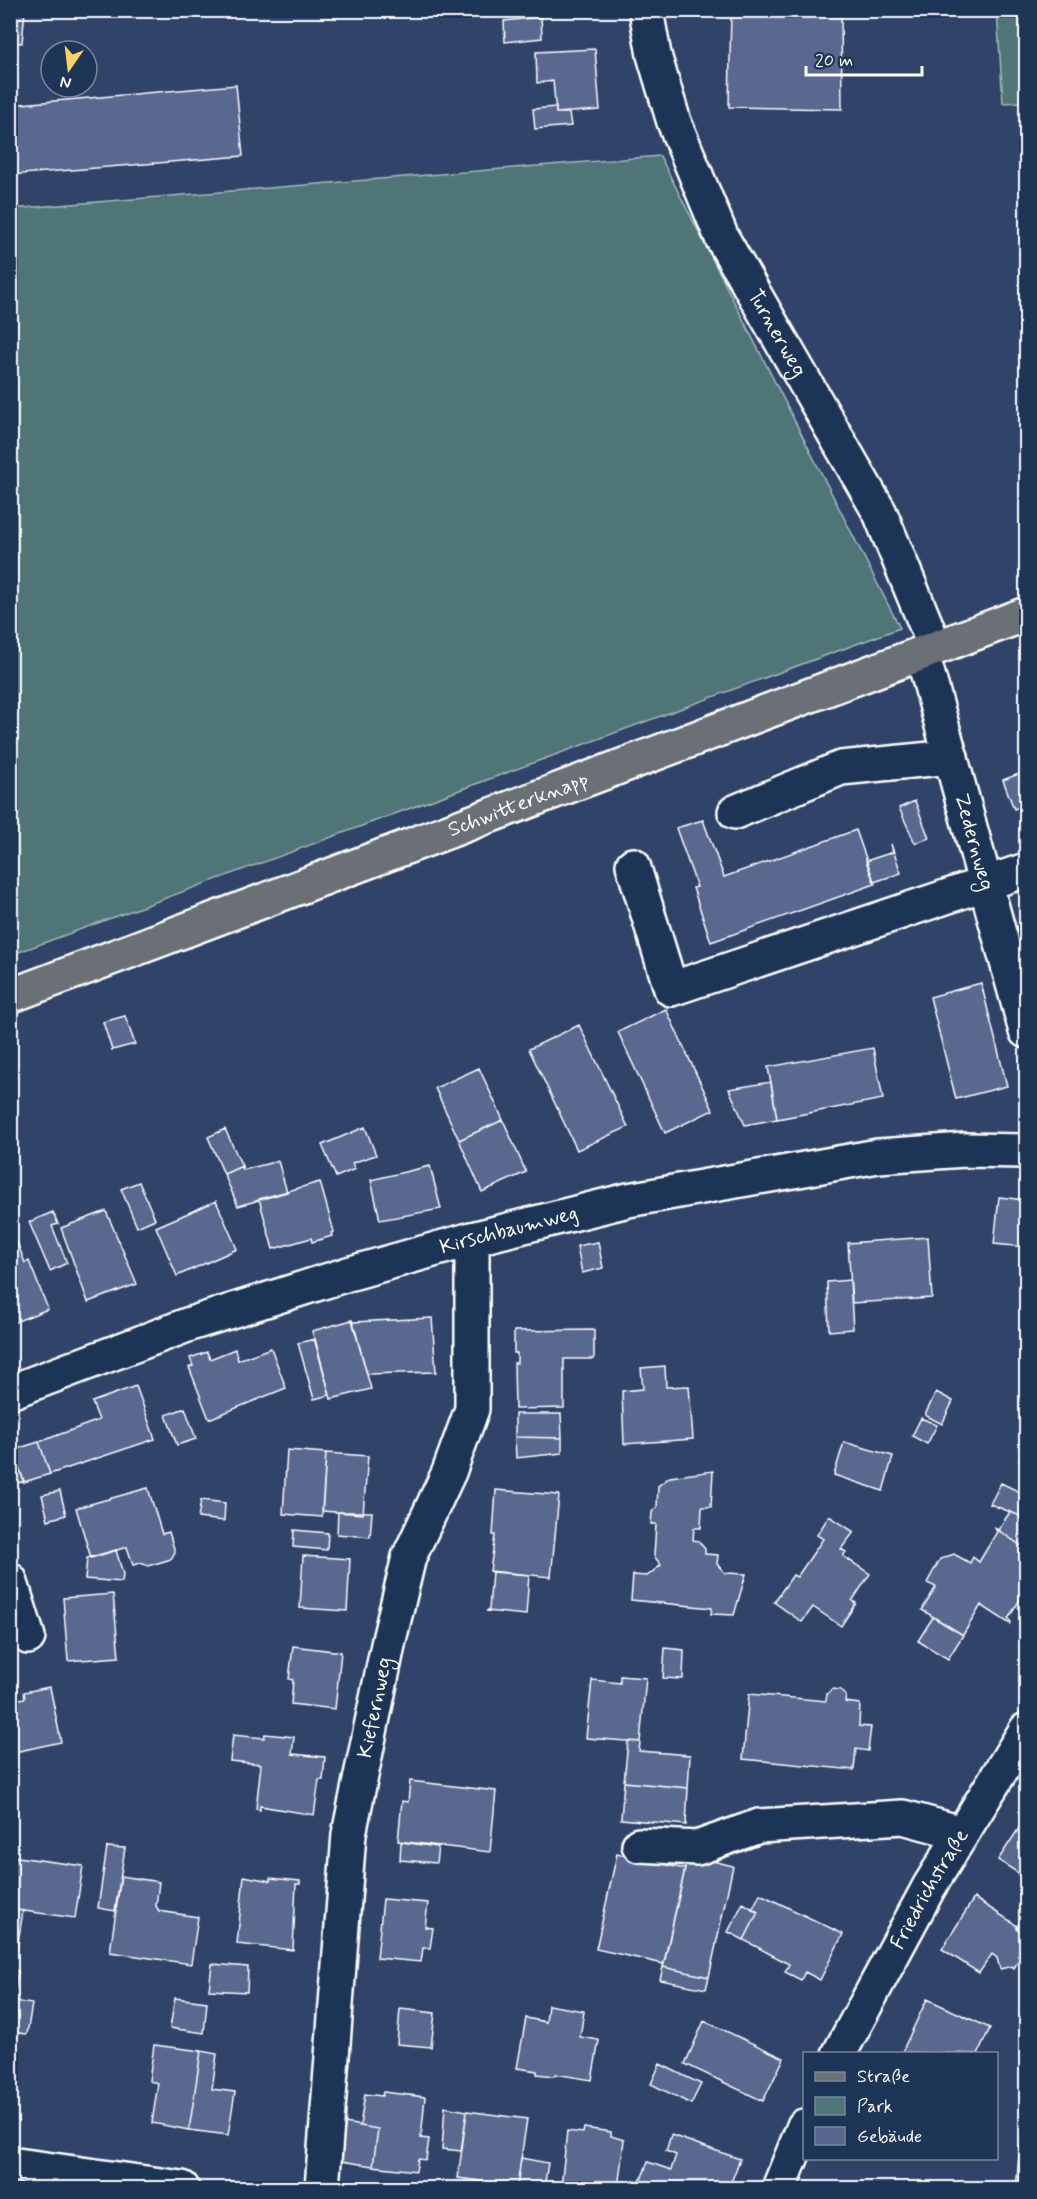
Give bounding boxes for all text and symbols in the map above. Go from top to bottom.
north arrow [39,39,99,99]
scale bar [806,39,922,77]
text: 20 m [815,49,853,73]
text: N [58,71,73,94]
street label: Turnerweg [741,284,813,383]
street label: Schwitterknapp [444,766,592,844]
street label: Zedernweg [947,790,1001,894]
street label: Kirschbaumweg [437,1199,581,1261]
street label: Kiefernweg [351,1655,400,1761]
street label: Friedrichstraße [884,1824,975,1954]
legend [803,2052,998,2160]
text: Straße [857,2065,910,2089]
text: Park [857,2095,893,2119]
text: Gebäude [857,2125,922,2149]

